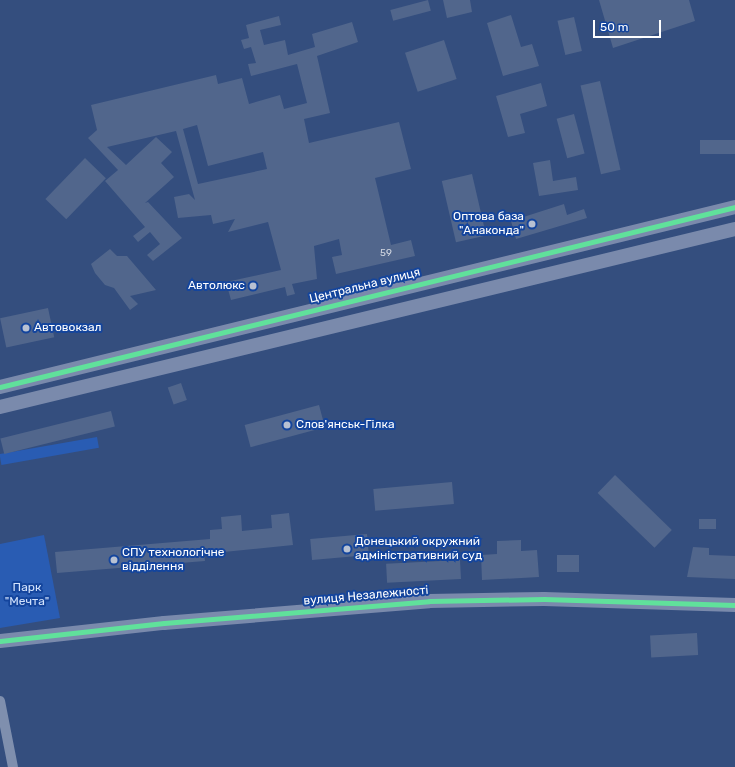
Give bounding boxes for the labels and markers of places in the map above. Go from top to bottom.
place label: Оптова база "Анаконда" [453,210,524,238]
marker: Оптова база "Анаконда" [527,219,537,229]
place label: Автолюкс [188,279,245,293]
marker: Автолюкс [248,281,258,291]
place label: Автовокзал [34,321,102,335]
marker: Автовокзал [21,323,31,333]
place label: Слов'янськ-Гілка [296,418,395,432]
marker: Слов'янськ-Гілка [281,419,293,431]
place label: Донецький окружний адміністративний суд [355,535,482,563]
marker: Донецький окружний адміністративний суд [342,544,352,554]
place label: СПУ технологічне відділення [122,546,225,574]
marker: СПУ технологічне відділення [109,555,119,565]

